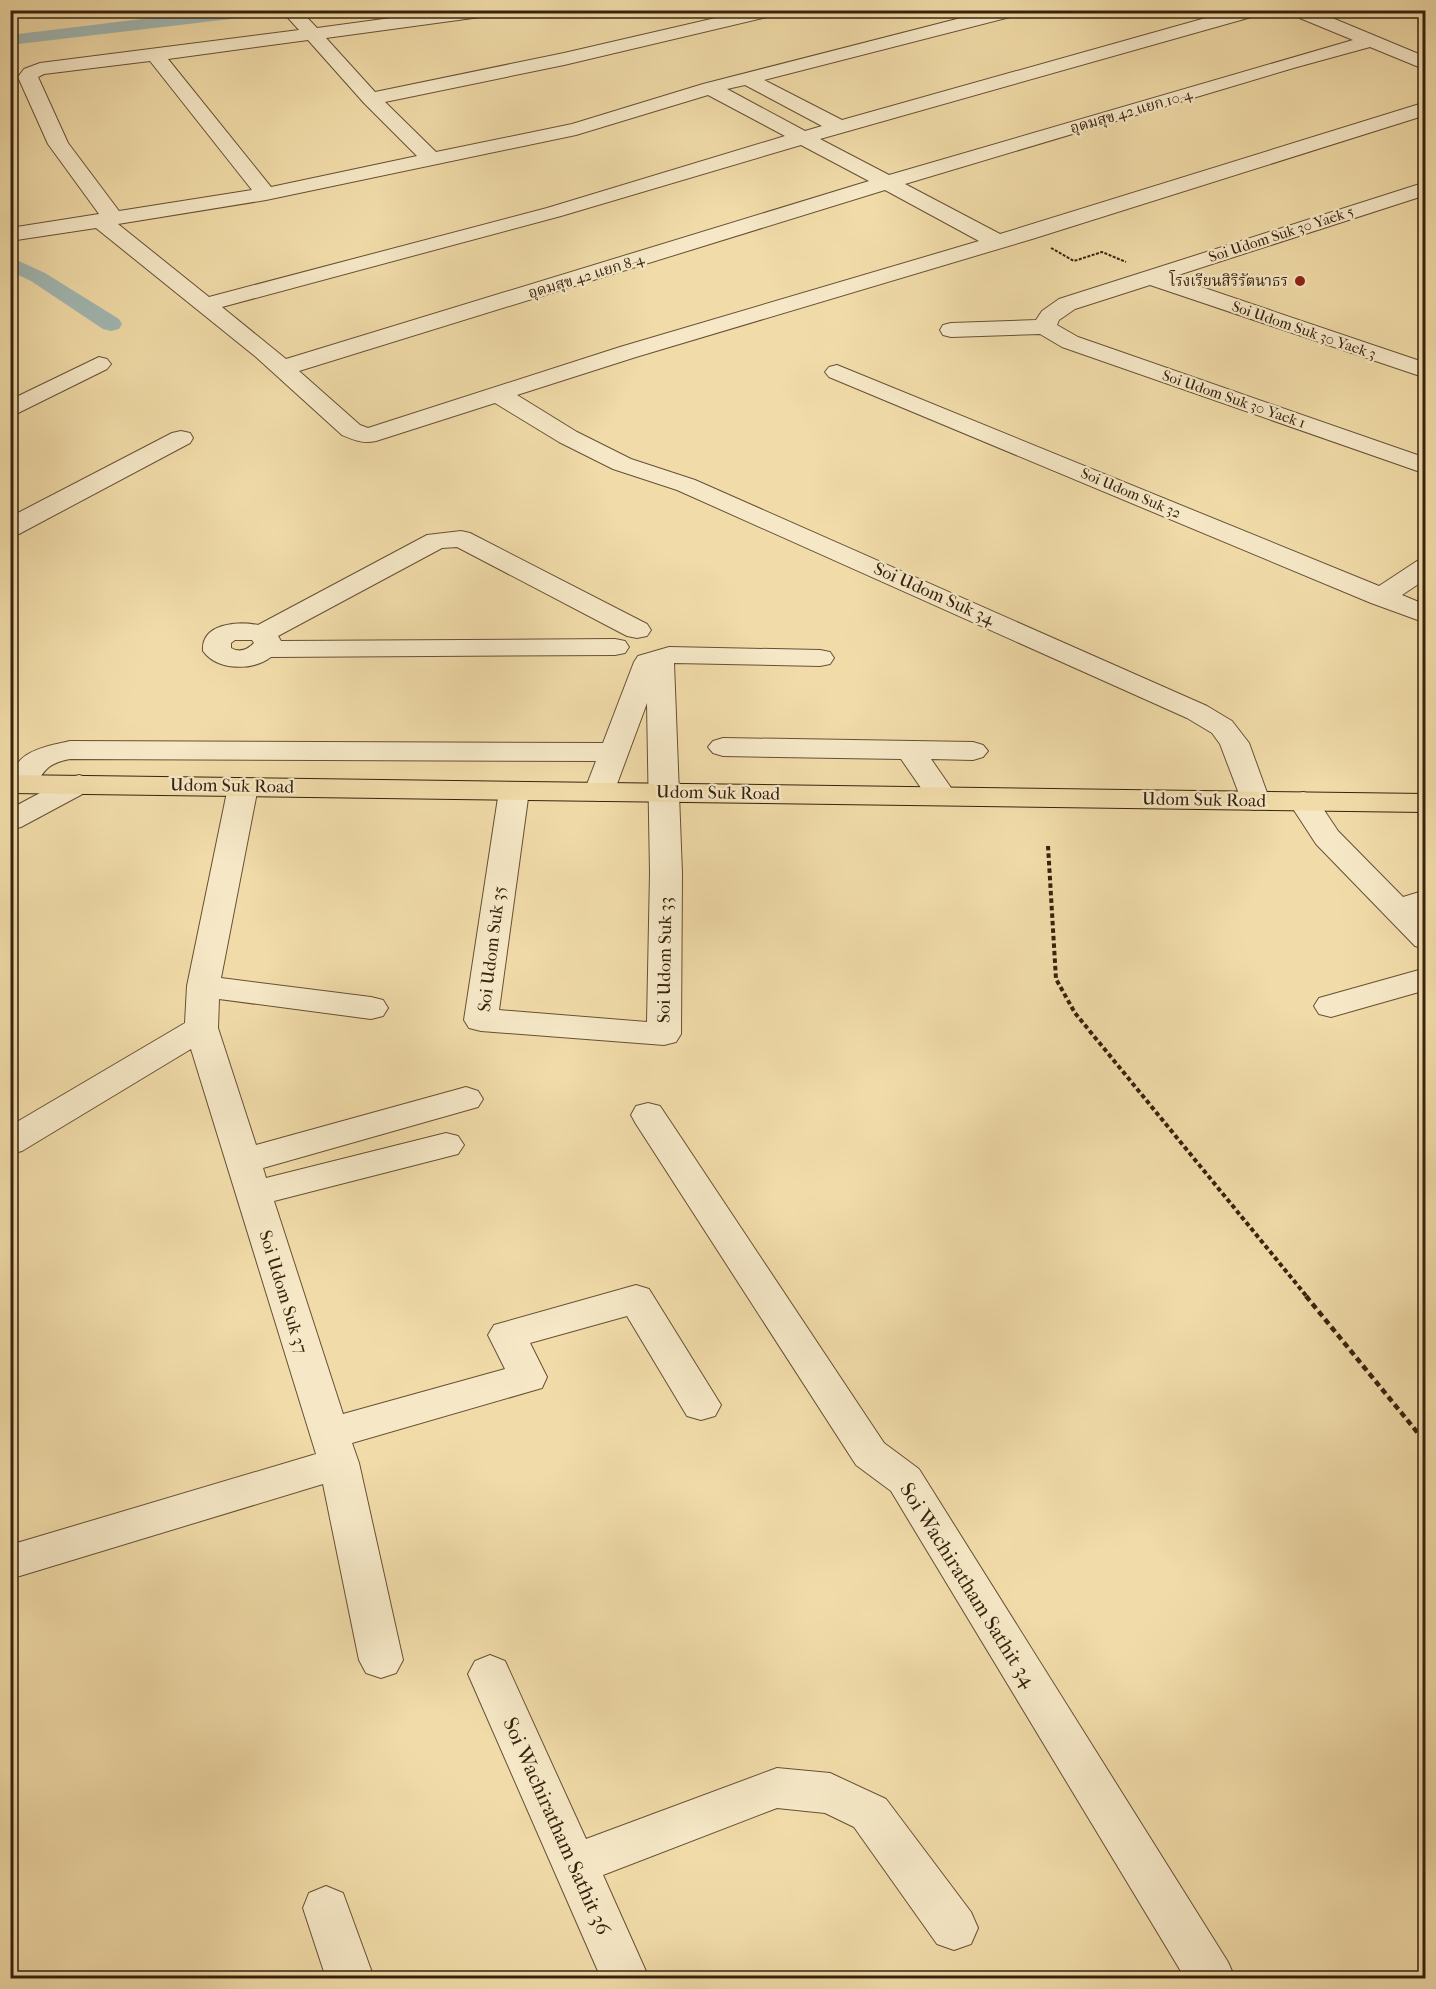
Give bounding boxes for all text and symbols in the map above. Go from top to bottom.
street label: อุดมสุข 42 แยก 10-4 [1068,85,1196,139]
street label: Soi Udom Suk 30 Yaek 5 [1206,202,1356,266]
street label: อุดมสุข 42 แยก 8-4 [526,249,648,304]
place label: โรงเรียนสิริรัตนาธร [1169,270,1288,290]
marker: โรงเรียนสิริรัตนาธร [1293,274,1307,288]
street label: Soi Udom Suk 30 Yaek 3 [1230,297,1378,363]
street label: Soi Udom Suk 30 Yaek 1 [1160,366,1308,432]
street label: Soi Udom Suk 32 [1078,464,1184,522]
street label: Soi Udom Suk 34 [870,558,998,630]
street label: Udom Suk Road [170,774,295,798]
street label: Udom Suk Road [656,781,781,805]
street label: Udom Suk Road [1142,788,1267,812]
street label: Soi Udom Suk 35 [474,885,510,1013]
street label: Soi Udom Suk 33 [653,897,677,1023]
street label: Soi Udom Suk 37 [254,1228,312,1356]
street label: Soi Wachiratham Sathit 34 [895,1478,1041,1692]
street label: Soi Wachiratham Sathit 36 [498,1713,616,1939]

